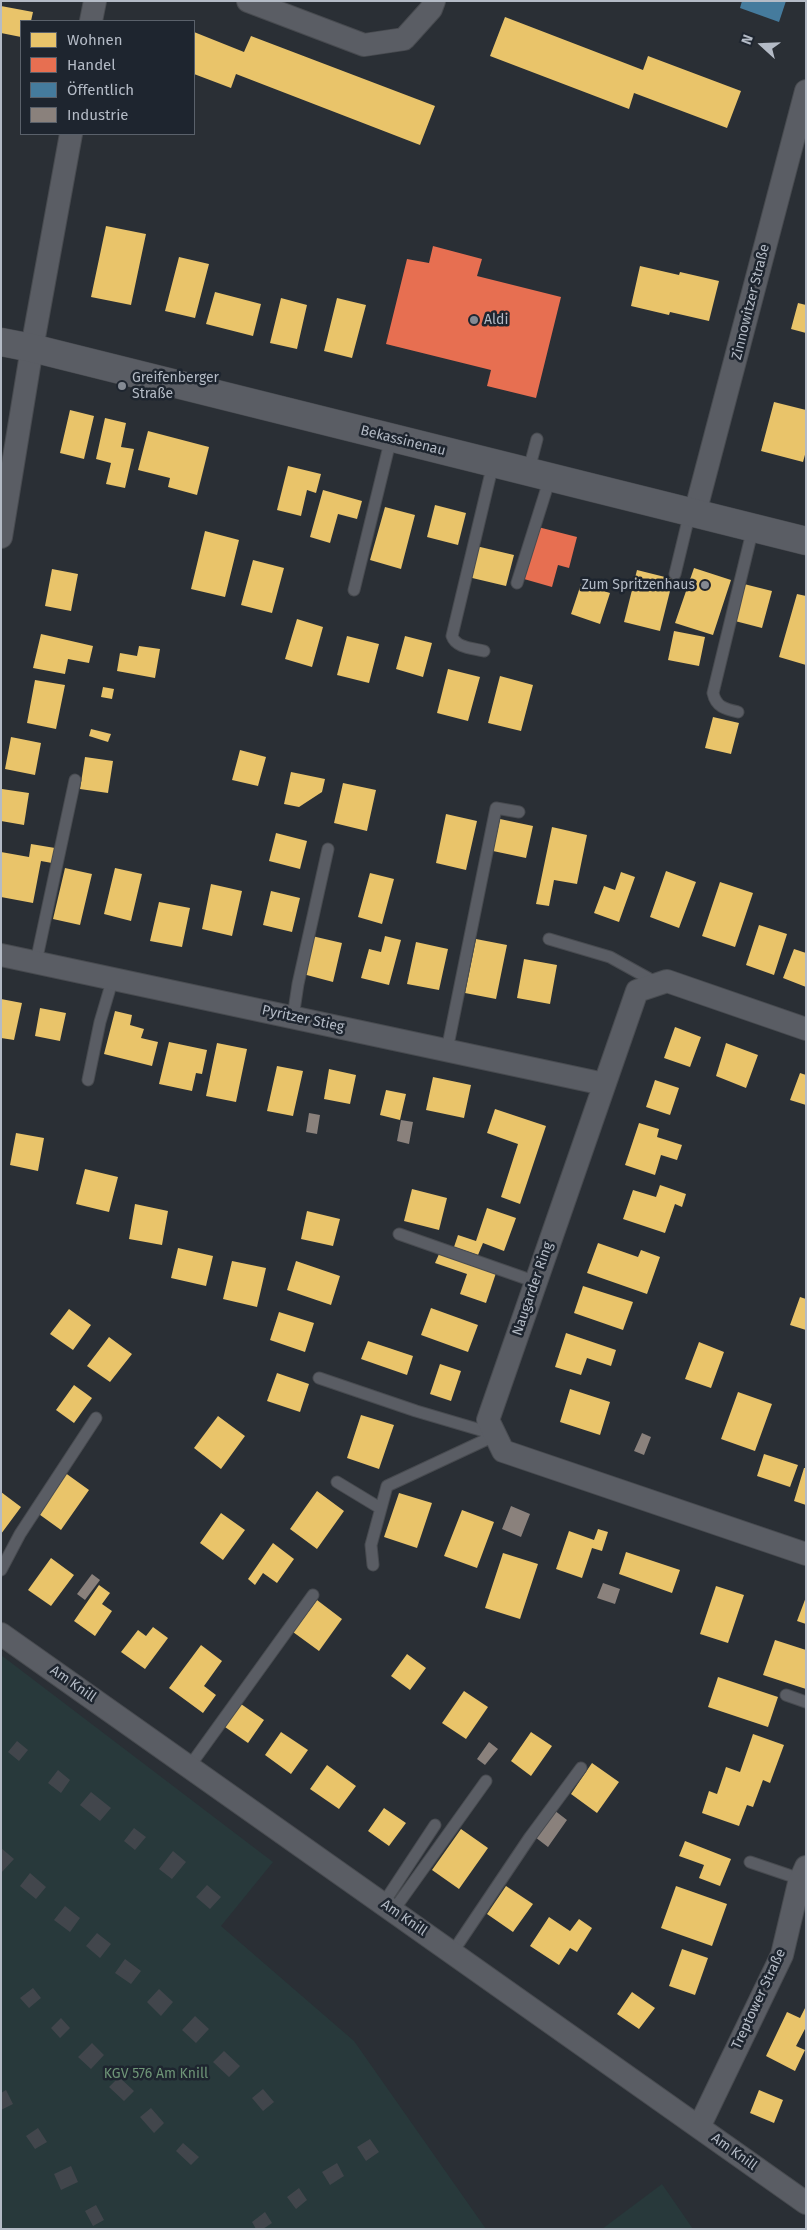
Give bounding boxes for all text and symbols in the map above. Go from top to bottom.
legend [20,20,195,135]
north arrow [737,20,787,70]
text: Wohnen [67,31,123,49]
text: N [738,32,757,47]
text: Handel [67,56,116,74]
text: Öffentlich [67,81,134,99]
text: Industrie [67,106,129,124]
street label: Zinnowitzer Straße [728,242,774,362]
place label: Aldi [484,312,508,328]
marker: Aldi [468,314,480,326]
place label: Greifenberger Straße [132,370,219,402]
marker: Greifenberger Straße [116,380,128,392]
street label: Bekassinenau [359,422,447,460]
place label: Zum Spritzenhaus [581,577,695,593]
marker: Zum Spritzenhaus [699,579,711,591]
street label: Pyritzer Stieg [260,1002,346,1036]
street label: Naugarder Ring [509,1240,557,1338]
street label: Am Knill [47,1662,99,1706]
street label: Am Knill [378,1896,430,1940]
street label: Treptower Straße [728,1946,790,2052]
park label: KGV 576 Am Knill [104,2066,208,2082]
street label: Am Knill [708,2130,760,2174]

